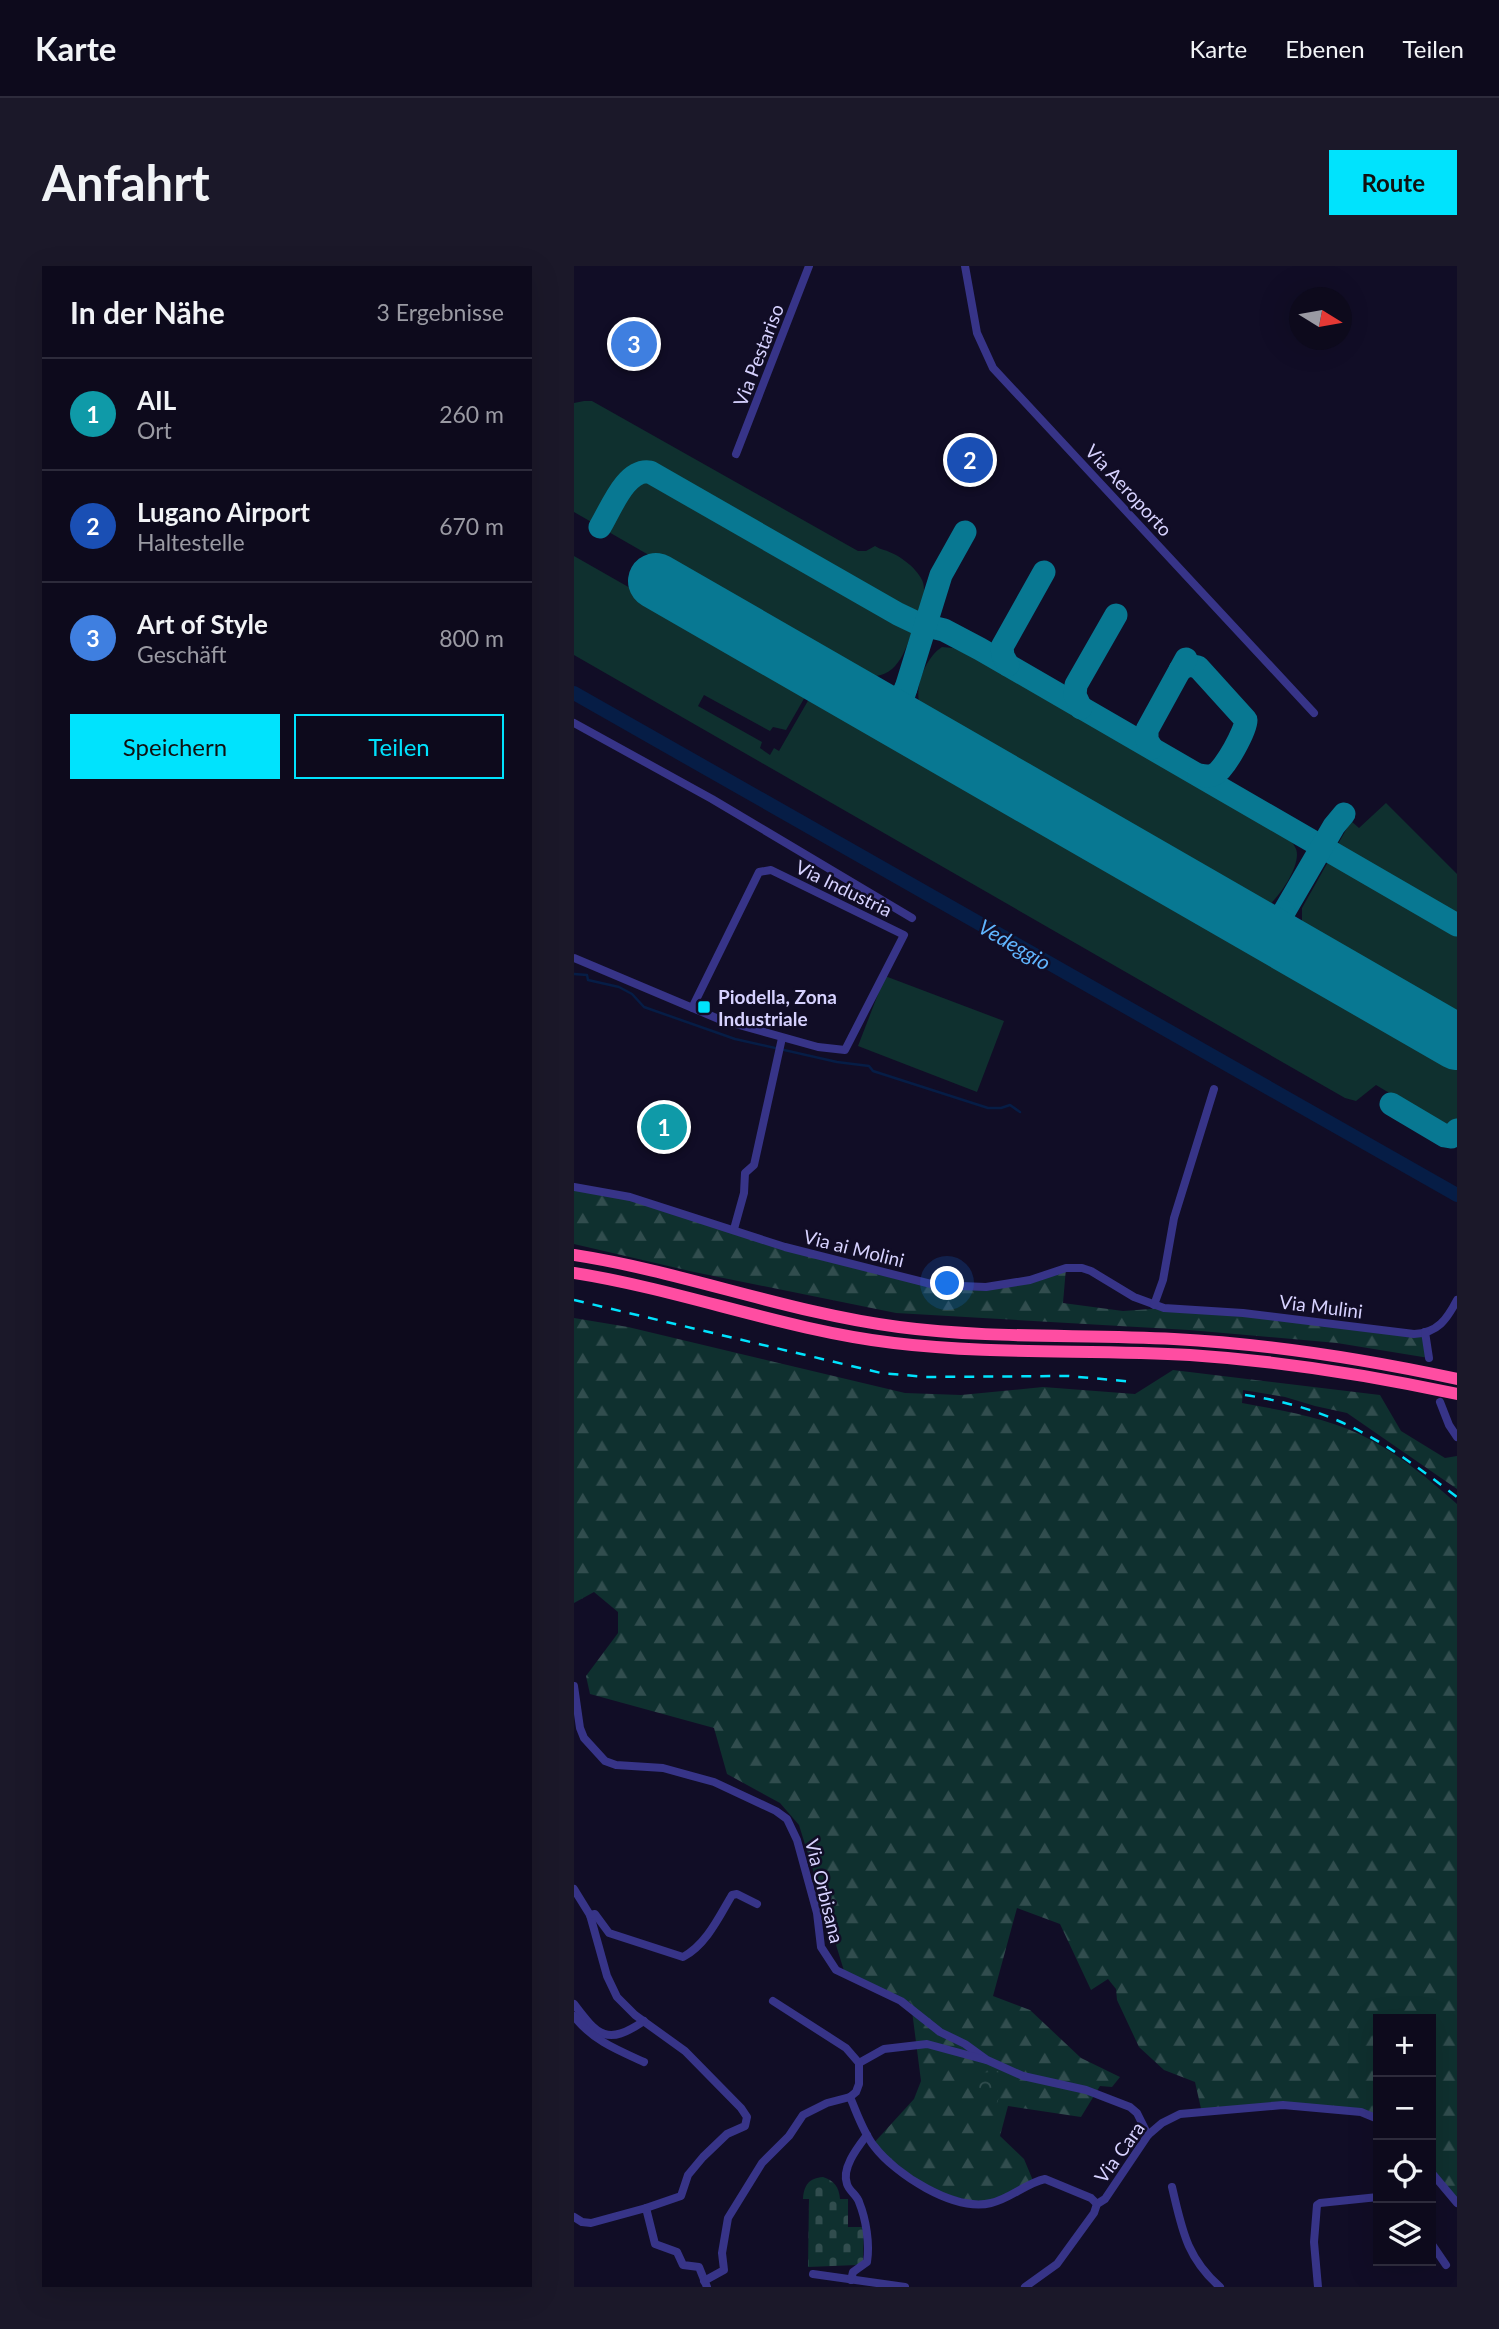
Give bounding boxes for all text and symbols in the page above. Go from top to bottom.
text: Karte [35,28,116,68]
text: Karte [1190,34,1247,63]
text: Ebenen [1285,34,1365,63]
text: Teilen [1403,34,1464,63]
button: Route [1329,150,1457,215]
text: Anfahrt [42,153,210,211]
north arrow [1289,287,1352,350]
text: In der Nähe [70,294,225,330]
text: 3 Ergebnisse [376,298,504,326]
street label: Via Pestariso [728,301,788,409]
pin: 3 [611,318,657,370]
text: AIL [137,384,176,416]
text: 1 [86,400,100,428]
text: 260 m [439,400,504,428]
text: Ort [137,416,172,444]
pin: 2 [947,434,993,486]
street label: Via Aeroporto [1081,439,1177,541]
text: Lugano Airport [137,496,310,528]
text: 2 [86,512,100,540]
text: 670 m [439,512,504,540]
text: Haltestelle [137,528,245,556]
text: Art of Style [137,608,268,640]
text: 3 [86,624,100,652]
text: 800 m [439,624,504,652]
text: Geschäft [137,640,227,668]
button: Speichern [70,714,280,779]
button: Teilen [294,714,504,779]
street label: Via Industria [792,855,896,921]
water label: Vedeggio [975,913,1056,975]
place label: Piodella, Zona Industriale [718,985,837,1030]
marker: Piodella, Zona Industriale [696,999,712,1015]
pin: 1 [641,1101,687,1153]
street label: Via ai Molini [801,1224,907,1272]
your location [930,1266,964,1300]
street label: Via Mulini [1278,1289,1364,1323]
street label: Via Orbisana [801,1837,849,1945]
map controls [1373,2014,1436,2266]
button: + [1373,2014,1436,2077]
button: − [1373,2077,1436,2140]
street label: Via Cara [1089,2117,1149,2187]
button: locate [1373,2140,1436,2203]
button: layers [1373,2203,1436,2266]

